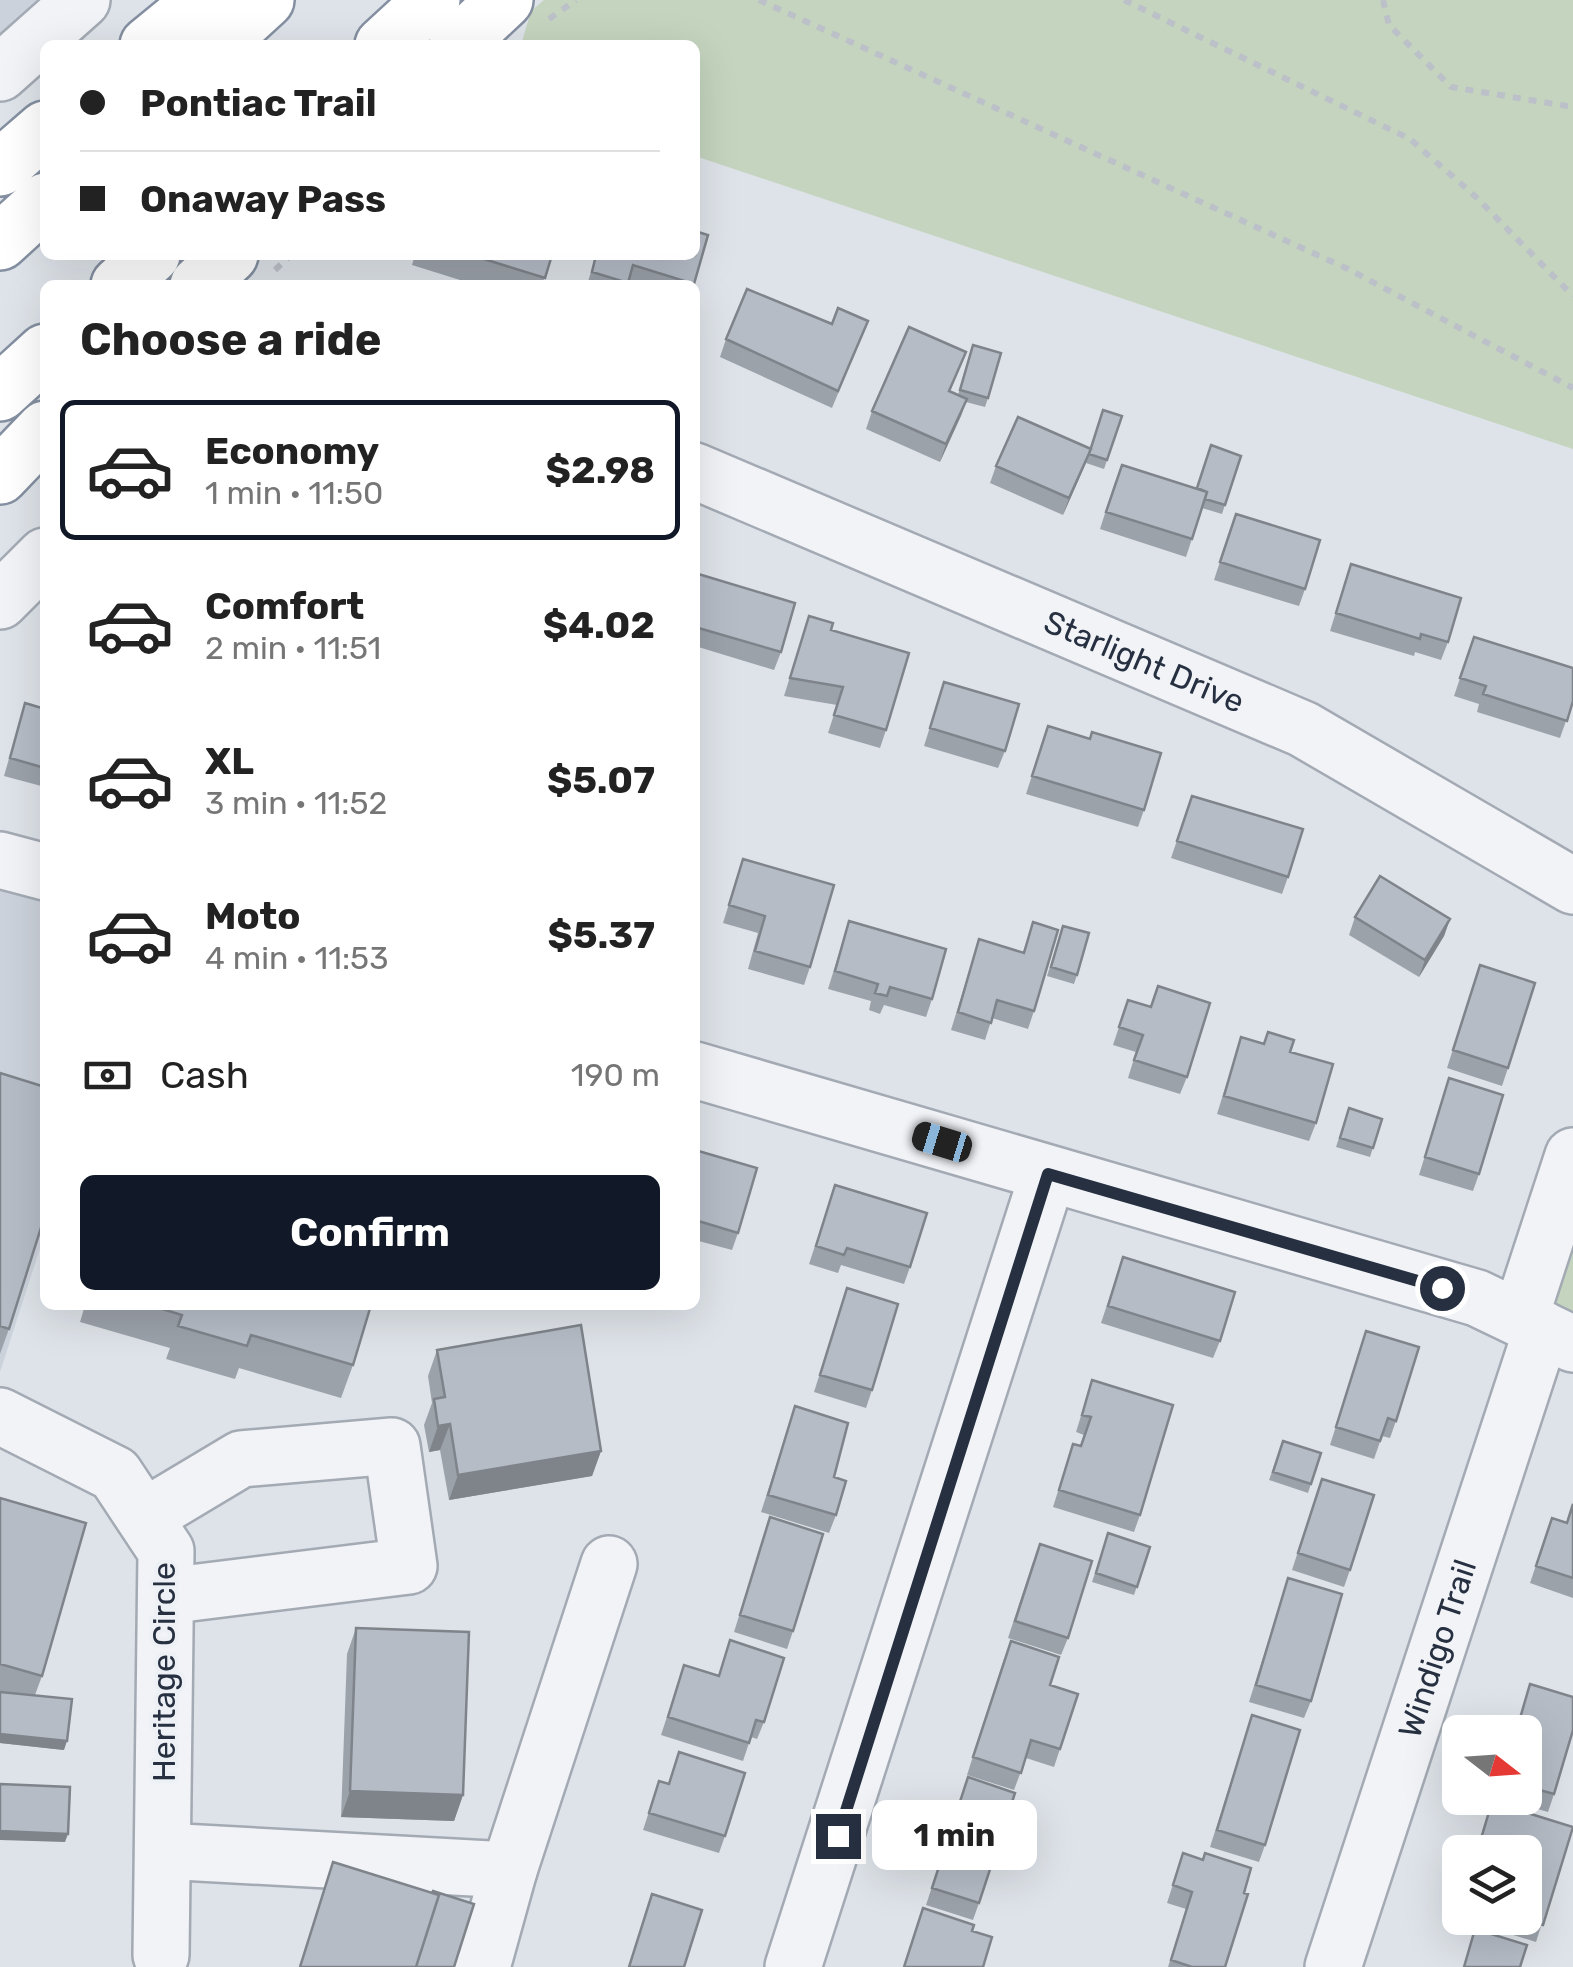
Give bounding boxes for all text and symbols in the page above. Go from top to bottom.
text: Pontiac Trail [140,80,377,126]
text: Onaway Pass [140,176,386,222]
text: Choose a ride [80,313,382,366]
icon: car [85,425,175,515]
text: Economy [205,428,379,474]
text: $2.98 [546,447,655,493]
text: 1 min · 11:50 [205,474,383,512]
icon: car [85,580,175,670]
text: Comfort [205,583,364,629]
text: $4.02 [543,602,655,648]
street label: Starlight Drive [1039,602,1250,721]
text: 2 min · 11:51 [205,629,381,667]
icon: car [85,735,175,825]
text: XL [205,738,254,784]
text: $5.07 [547,757,655,803]
text: 3 min · 11:52 [205,784,387,822]
icon: car [85,890,175,980]
text: Moto [205,893,301,939]
text: $5.37 [548,912,655,958]
text: 4 min · 11:53 [205,939,388,977]
icon: cash [80,1048,135,1103]
text: Cash [160,1052,249,1098]
text: 190 m [571,1056,660,1094]
car [909,1119,975,1165]
button: Confirm [80,1175,660,1290]
route start [1420,1266,1465,1311]
street label: Windigo Trail [1390,1555,1484,1743]
street label: Heritage Circle [145,1562,183,1782]
north arrow [1442,1715,1542,1815]
map controls [1442,1715,1542,1935]
callout: 1 min [873,1801,1038,1871]
route end [816,1814,861,1859]
text: 1 min [914,1816,995,1854]
button: layers [1442,1835,1542,1935]

